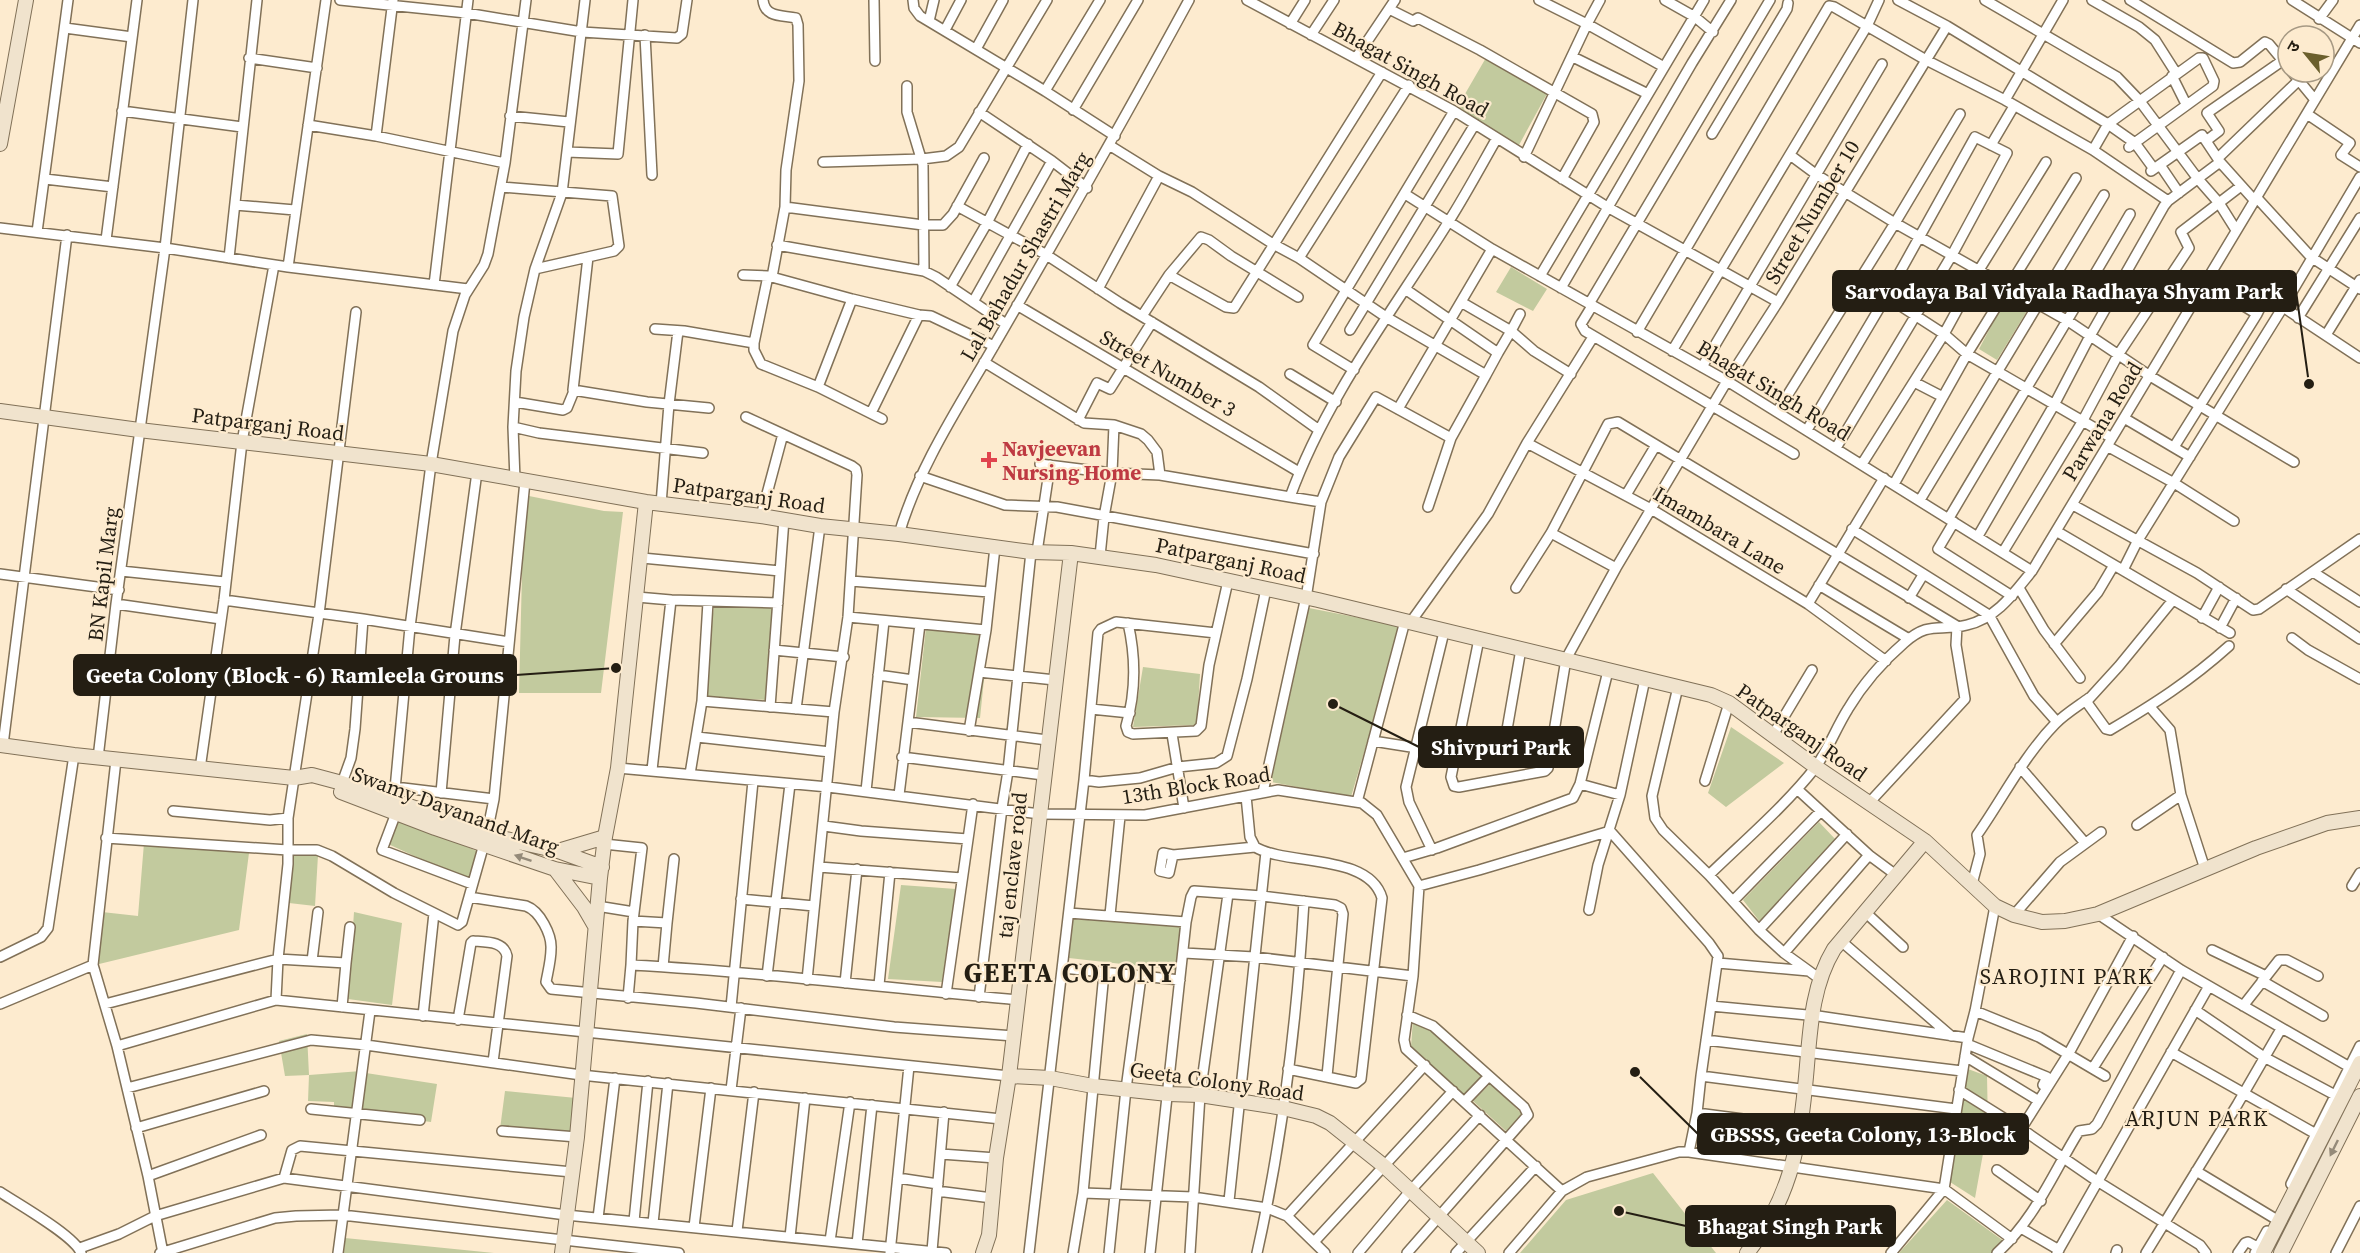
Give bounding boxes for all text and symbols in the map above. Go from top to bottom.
street label: Bhagat Singh Road [1328,14,1494,124]
north arrow [2276,24,2336,84]
text: उ [2281,36,2305,56]
street label: Street Number 10 [1758,135,1866,289]
street label: Lal Bahadur Shastri Marg [953,146,1097,366]
callout: Sarvodaya Bal Vidyala Radhaya Shyam Park [1833,271,2296,311]
text: Sarvodaya Bal Vidyala Radhaya Shyam Park [1845,276,2284,306]
street label: Street Number 3 [1095,322,1241,424]
street label: Bhagat Singh Road [1692,333,1856,447]
street label: Parwana Road [2055,356,2149,486]
street label: Patparganj Road [190,400,346,448]
place label: Navjeevan Nursing Home [1002,434,1141,487]
marker: Navjeevan Nursing Home [980,451,998,469]
street label: Patparganj Road [671,470,827,520]
street label: Imambara Lane [1648,479,1792,581]
street label: BN Kapil Marg [80,505,126,643]
street label: Patparganj Road [1153,530,1309,590]
callout: Geeta Colony (Block - 6) Ramleela Grouns [74,655,516,695]
text: Geeta Colony (Block - 6) Ramleela Grouns [86,660,504,690]
street label: Patparganj Road [1731,676,1873,788]
callout: Shivpuri Park [1419,727,1583,767]
text: Shivpuri Park [1431,732,1572,762]
street label: Swamy Dayanand Marg [348,759,564,861]
street label: 13th Block Road [1120,759,1272,811]
street label: taj enclave road [990,791,1034,939]
one-way arrow [514,852,532,862]
district label: GEETA COLONY [964,954,1176,991]
district label: SAROJINI PARK [1980,961,2154,991]
street label: Geeta Colony Road [1128,1054,1306,1108]
district label: ARJUN PARK [2125,1103,2269,1133]
callout: GBSSS, Geeta Colony, 13-Block [1698,1114,2028,1154]
text: GBSSS, Geeta Colony, 13-Block [1710,1119,2017,1149]
one-way arrow [2329,1140,2339,1157]
callout: Bhagat Singh Park [1686,1206,1895,1246]
text: Bhagat Singh Park [1697,1211,1883,1241]

